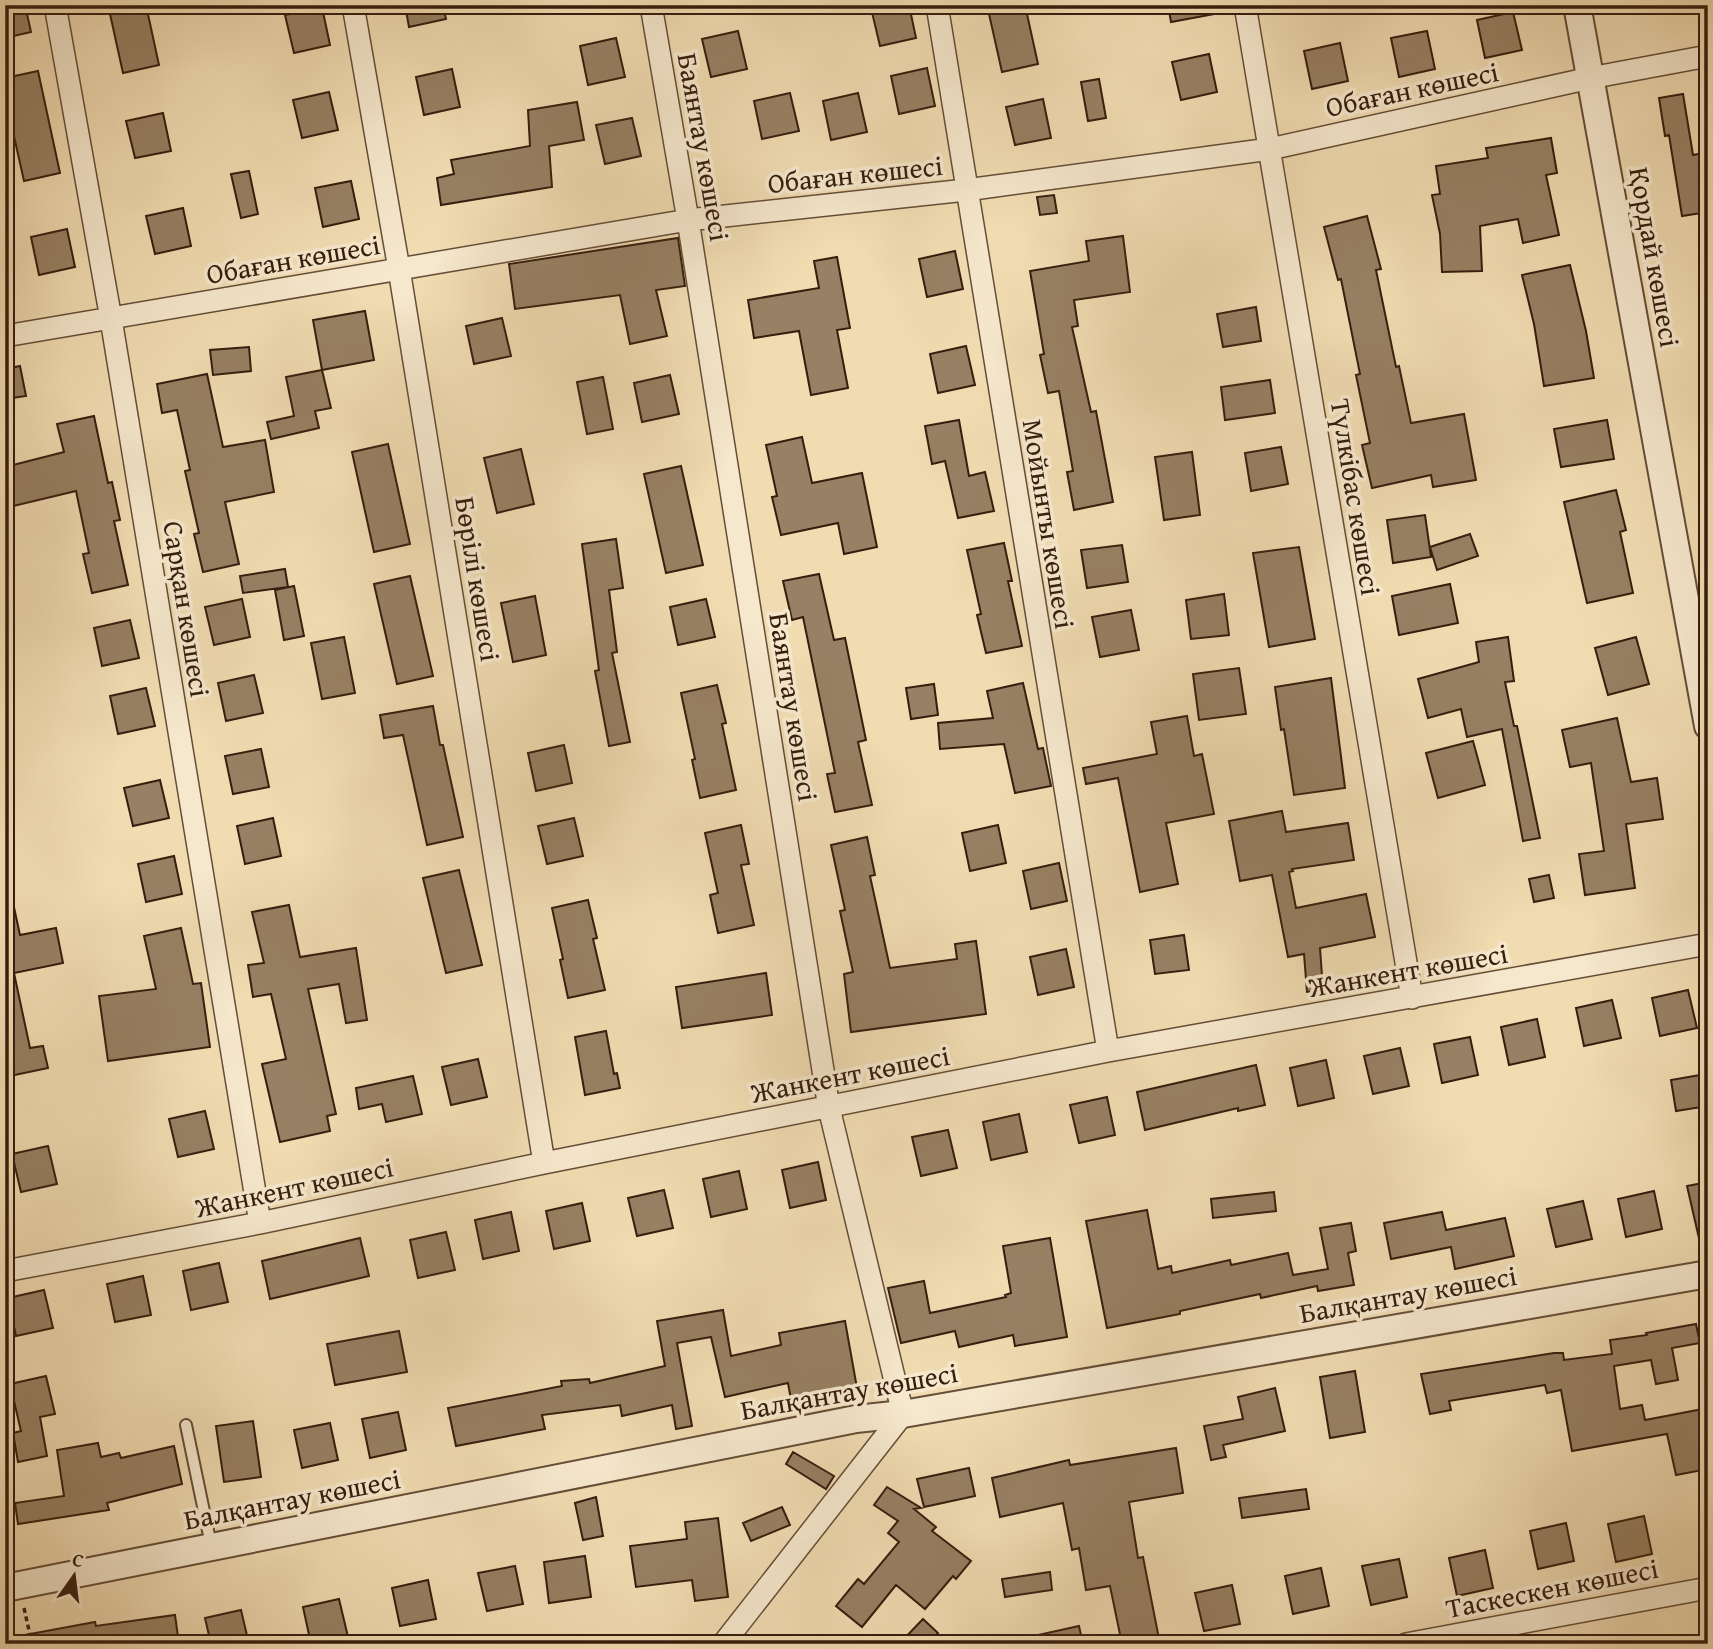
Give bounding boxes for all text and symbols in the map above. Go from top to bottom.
street label: Баянтау көшесі [668,50,741,244]
street label: Обаған көшесі [1322,50,1502,127]
street label: Обаған көшесі [765,144,945,203]
street label: Қордай көшесі [1619,164,1692,350]
street label: Обаған көшесі [203,223,383,294]
street label: Түлкібас көшесі [1321,396,1392,598]
street label: Мойынты көшесі [1013,416,1086,632]
street label: Бөрілі көшесі [445,494,512,664]
street label: Сарқан көшесі [153,518,222,700]
street label: Баянтау көшесі [759,610,830,804]
street label: Жанкент көшесі [1304,932,1511,1007]
street label: Жанкент көшесі [746,1034,953,1113]
street label: Жанкент көшесі [190,1145,397,1228]
street label: Балқантау көшесі [1296,1254,1520,1333]
street label: Балқантау көшесі [737,1351,961,1430]
street label: Балқантау көшесі [180,1457,404,1540]
north arrow [38,1540,108,1610]
text: С [70,1545,87,1574]
street label: Таскескен көшесі [1442,1547,1662,1628]

